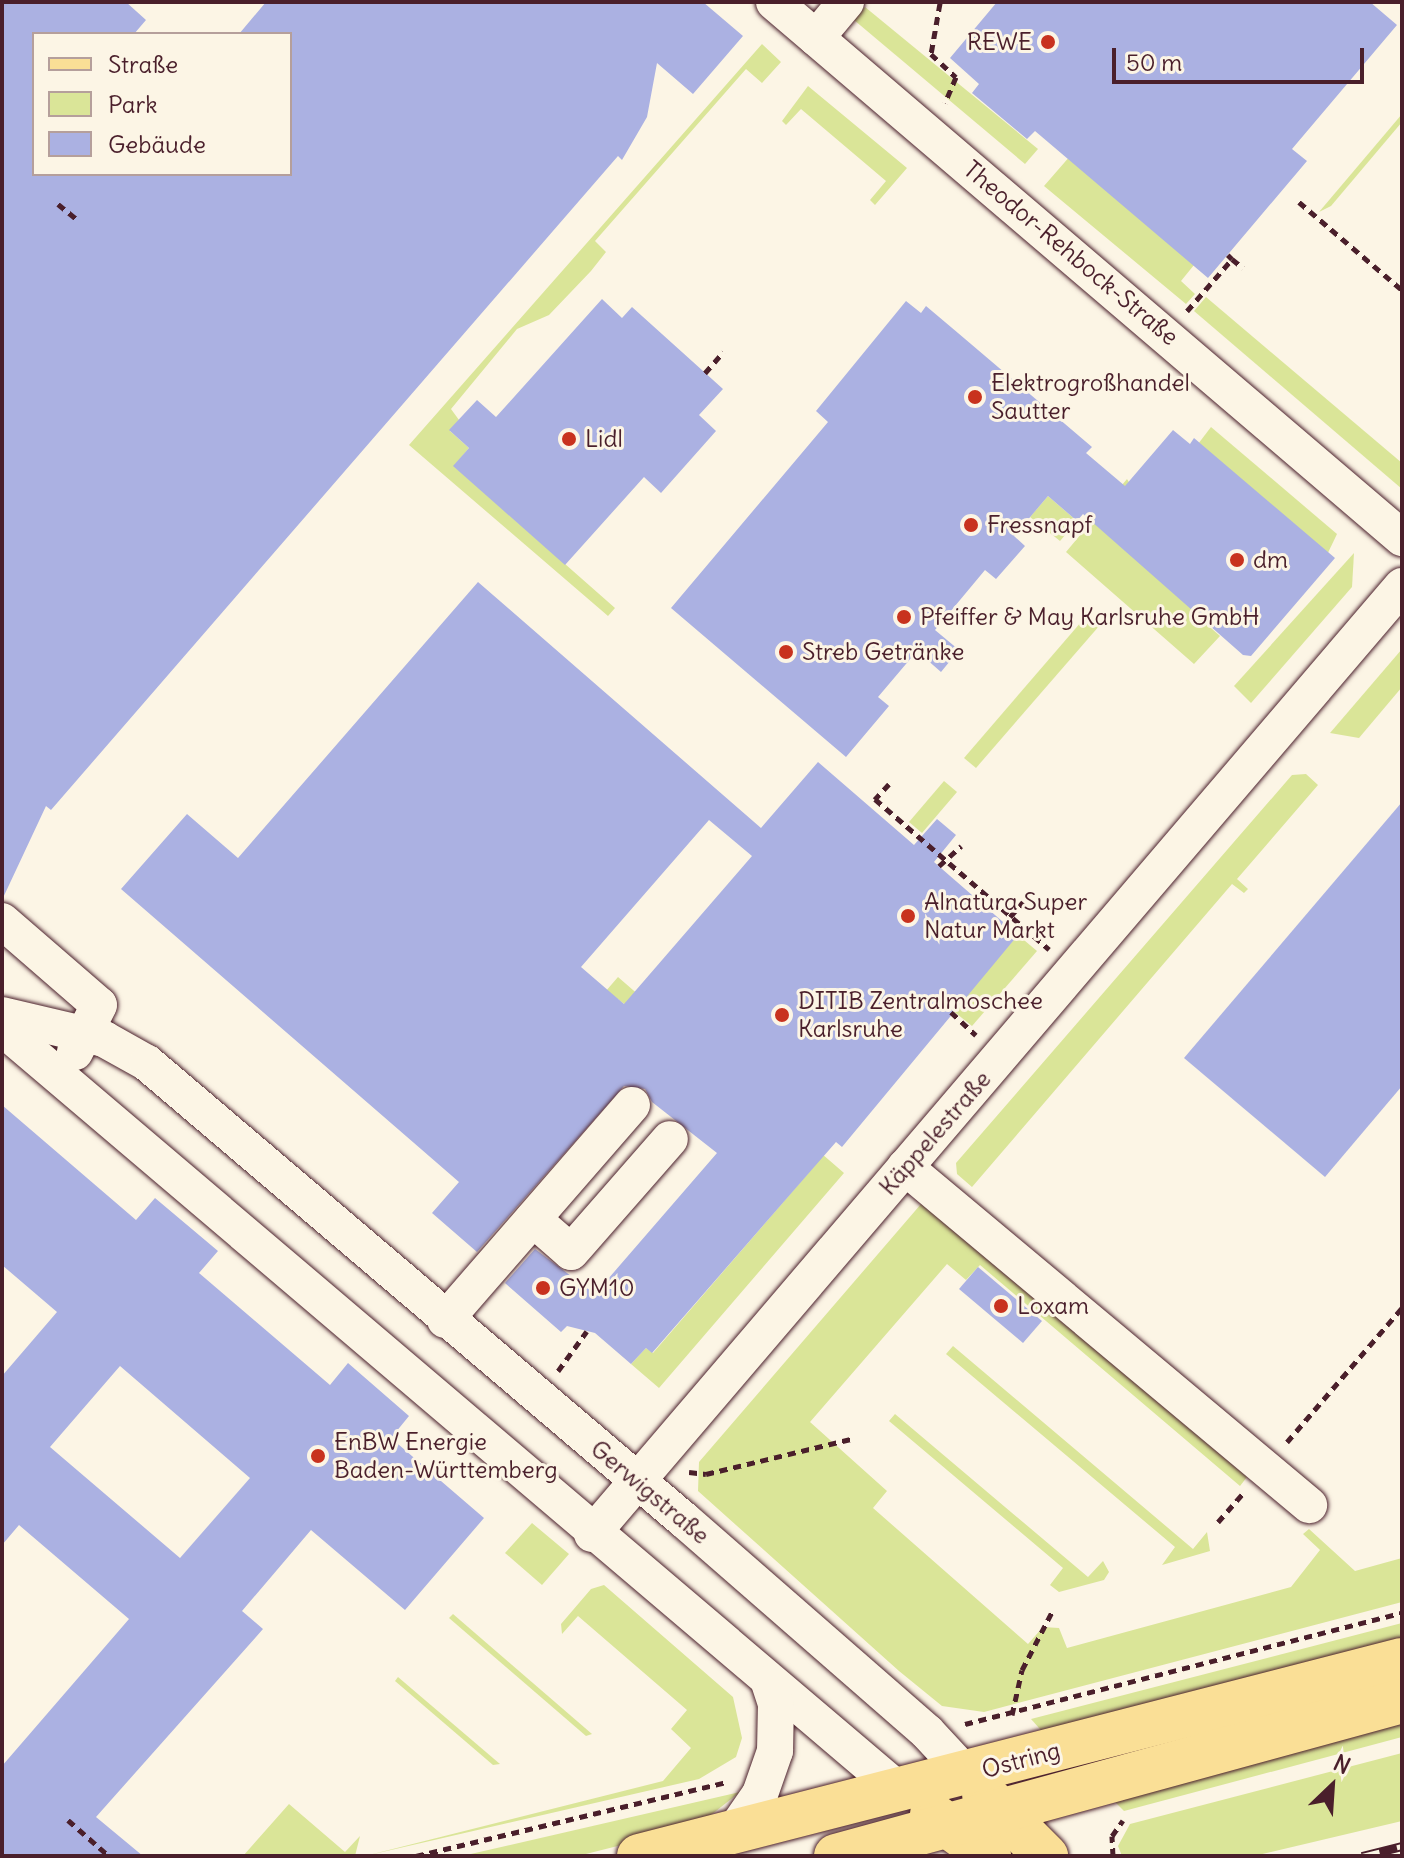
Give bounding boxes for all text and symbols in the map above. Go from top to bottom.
place label: REWE [967,28,1032,56]
legend [32,32,292,176]
scale bar [1116,32,1368,82]
marker: REWE [1039,33,1057,51]
text: 50 m [1126,47,1182,77]
text: Straße [108,49,178,79]
text: Park [108,89,158,119]
text: Gebäude [108,129,206,159]
street label: Theodor-Rehbock-Straße [958,155,1184,351]
place label: Elektrogroßhandel Sautter [991,369,1190,425]
marker: Elektrogroßhandel Sautter [966,388,984,406]
place label: Lidl [585,425,623,453]
marker: Lidl [560,430,578,448]
place label: Fressnapf [987,511,1092,539]
marker: Fressnapf [962,516,980,534]
place label: dm [1253,546,1288,574]
marker: dm [1228,551,1246,569]
place label: Pfeiffer & May Karlsruhe GmbH [920,603,1259,631]
marker: Pfeiffer & May Karlsruhe GmbH [895,608,913,626]
place label: Streb Getränke [802,638,964,666]
marker: Streb Getränke [777,643,795,661]
place label: Alnatura Super Natur Markt [924,888,1087,944]
marker: Alnatura Super Natur Markt [899,907,917,925]
place label: DITIB Zentralmoschee Karlsruhe [798,987,1043,1043]
marker: DITIB Zentralmoschee Karlsruhe [773,1006,791,1024]
street label: Käppelestraße [873,1065,997,1201]
place label: GYM10 [559,1274,634,1302]
marker: GYM10 [534,1279,552,1297]
place label: Loxam [1017,1292,1089,1320]
marker: Loxam [992,1297,1010,1315]
place label: EnBW Energie Baden-Württemberg [334,1428,558,1484]
street label: Gerwigstraße [585,1434,715,1550]
marker: EnBW Energie Baden-Württemberg [309,1447,327,1465]
street label: Ostring [979,1736,1063,1784]
north arrow [1292,1746,1372,1826]
text: N [1329,1748,1355,1780]

